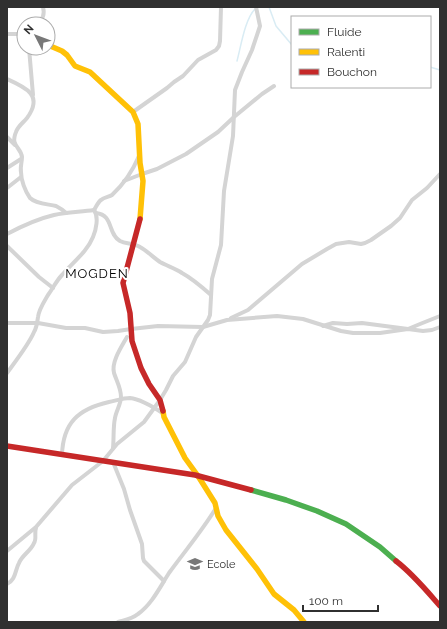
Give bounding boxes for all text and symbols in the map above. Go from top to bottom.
north arrow [16,16,56,56]
legend [291,16,431,88]
text: N [21,22,37,37]
text: Fluide [327,25,362,39]
text: Ralenti [327,45,365,59]
text: Bouchon [327,65,377,79]
district label: MOGDEN [65,266,129,281]
school or university icon: Ecole [186,555,204,573]
place label: Ecole [207,558,236,571]
scale bar [303,587,378,613]
text: 100 m [309,594,343,608]

